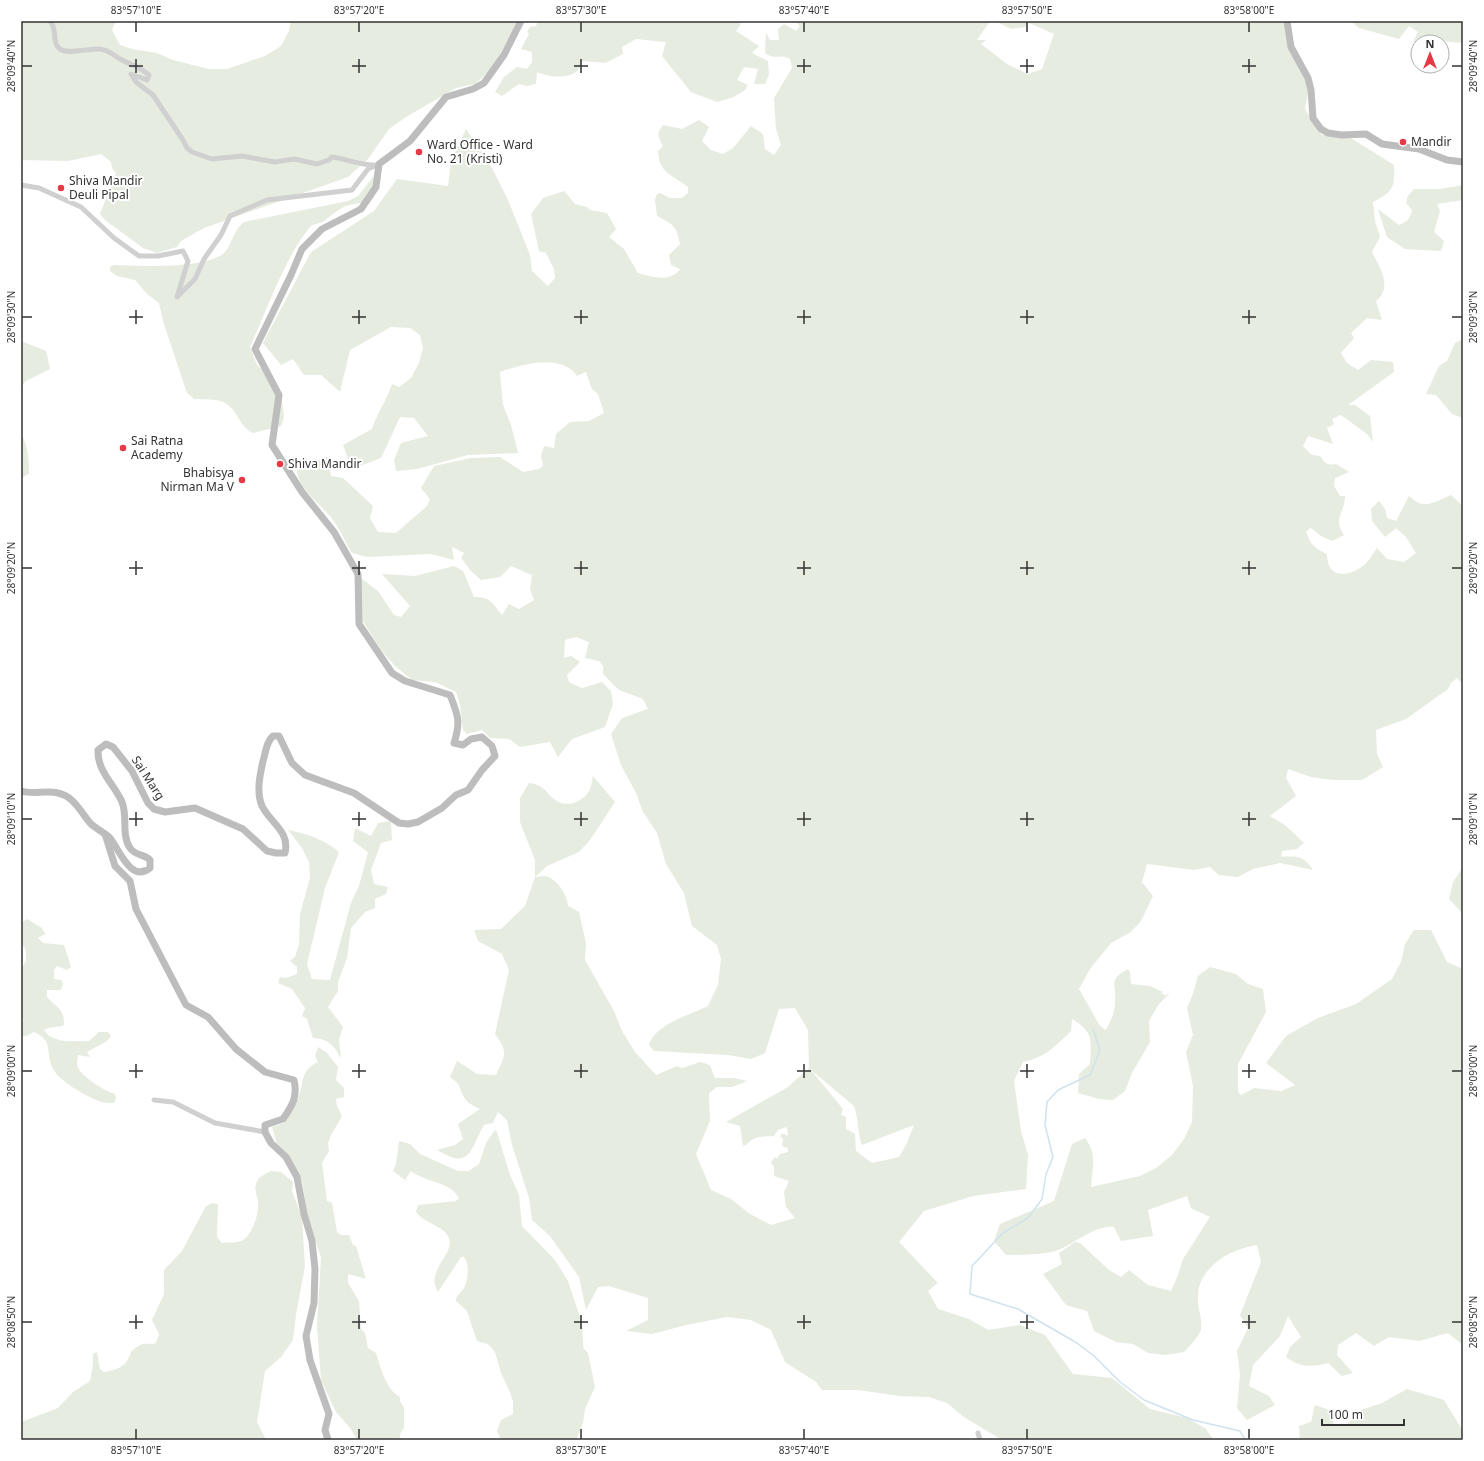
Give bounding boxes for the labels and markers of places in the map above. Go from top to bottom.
place label: Mandir [1411,133,1452,150]
place label: Ward Office - Ward No. 21 (Kristi) [427,136,533,167]
marker: Mandir [1398,137,1408,147]
marker: Ward Office - Ward No. 21 (Kristi) [414,147,424,157]
place label: Shiva Mandir Deuli Pipal [69,172,143,203]
marker: Shiva Mandir Deuli Pipal [56,183,66,193]
place label: Sai Ratna Academy [131,432,184,463]
marker: Sai Ratna Academy [118,443,128,453]
place label: Shiva Mandir [288,455,362,472]
marker: Shiva Mandir [275,459,285,469]
place label: Bhabisya Nirman Ma V [160,464,235,495]
marker: Bhabisya Nirman Ma V [237,475,247,485]

